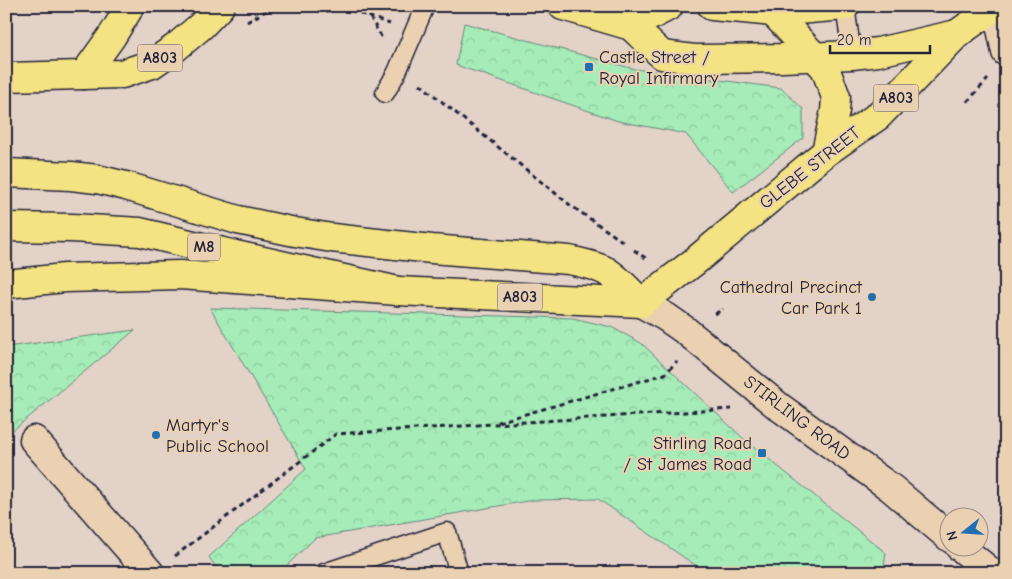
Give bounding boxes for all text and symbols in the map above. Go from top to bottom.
scale bar [830,22,930,54]
text: 20 m [837,31,871,49]
road number: A803 [138,44,182,72]
place label: Castle Street / Royal Infirmary [599,47,720,89]
marker: Castle Street / Royal Infirmary [583,61,595,73]
road number: A803 [874,85,918,112]
street label: GLEBE STREET [755,122,865,214]
road number: M8 [188,233,220,260]
place label: Cathedral Precinct Car Park 1 [720,277,863,319]
road number: A803 [498,284,542,310]
marker: Cathedral Precinct Car Park 1 [866,291,878,303]
street label: STIRLING ROAD [740,371,854,465]
place label: Martyr's Public School [166,415,269,457]
marker: Martyr's Public School [150,429,162,441]
place label: Stirling Road / St James Road [623,433,752,475]
marker: Stirling Road / St James Road [756,447,768,459]
north arrow [940,506,990,556]
text: N [943,529,962,543]

